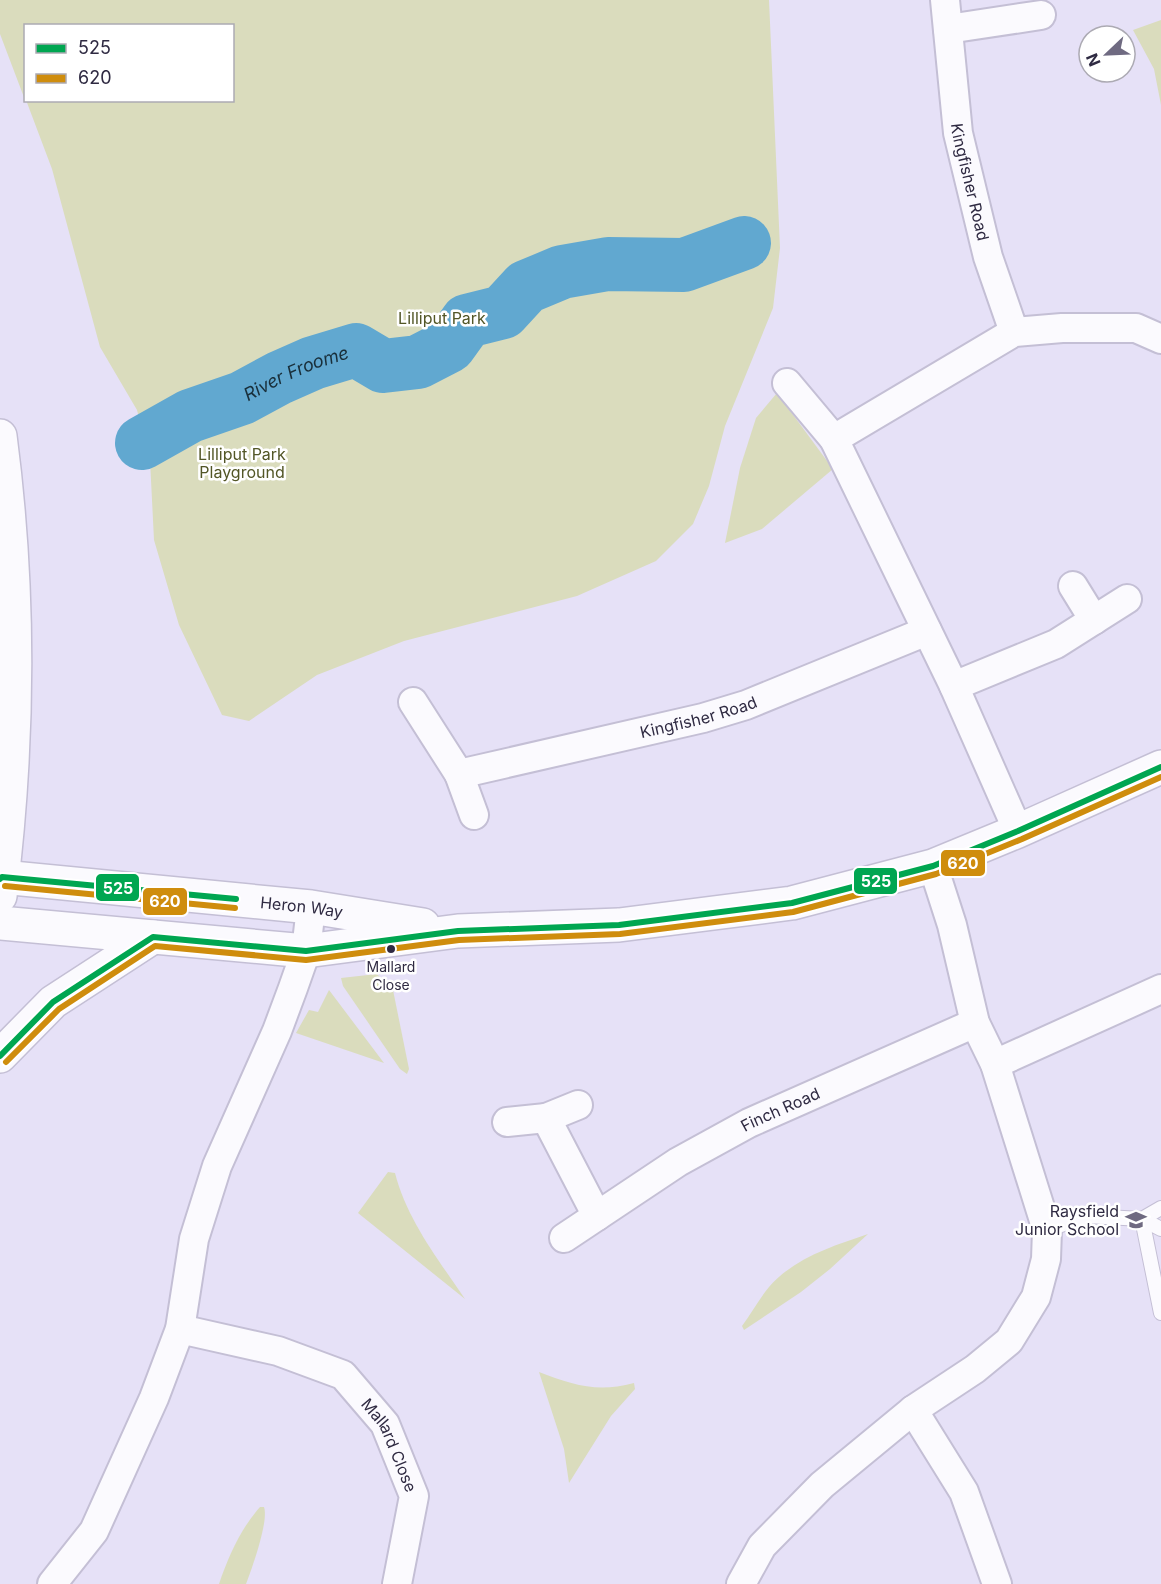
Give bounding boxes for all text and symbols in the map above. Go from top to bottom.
legend [24,24,234,102]
north arrow [1077,24,1137,84]
text: 525 [78,37,111,58]
text: N [1082,50,1105,69]
text: 620 [78,67,112,88]
street label: Kingfisher Road [947,122,994,243]
park label: Lilliput Park [398,308,486,328]
water label: River Froome [240,342,351,405]
park label: Lilliput Park Playground [198,444,286,482]
street label: Kingfisher Road [638,692,760,742]
line badge: 620 [940,849,986,877]
text: 620 [947,853,979,873]
line badge: 525 [853,867,898,895]
text: 525 [861,871,891,891]
line badge: 525 [95,873,140,902]
text: 525 [103,878,133,898]
line badge: 620 [142,887,188,916]
text: 620 [149,891,181,911]
street label: Heron Way [259,892,345,922]
marker: Mallard Close [385,943,397,955]
place label: Mallard Close [367,958,415,993]
street label: Finch Road [737,1083,823,1136]
place label: Raysfield Junior School [1015,1201,1119,1239]
school or university icon: Raysfield Junior School [1124,1208,1148,1232]
street label: Mallard Close [357,1394,421,1495]

